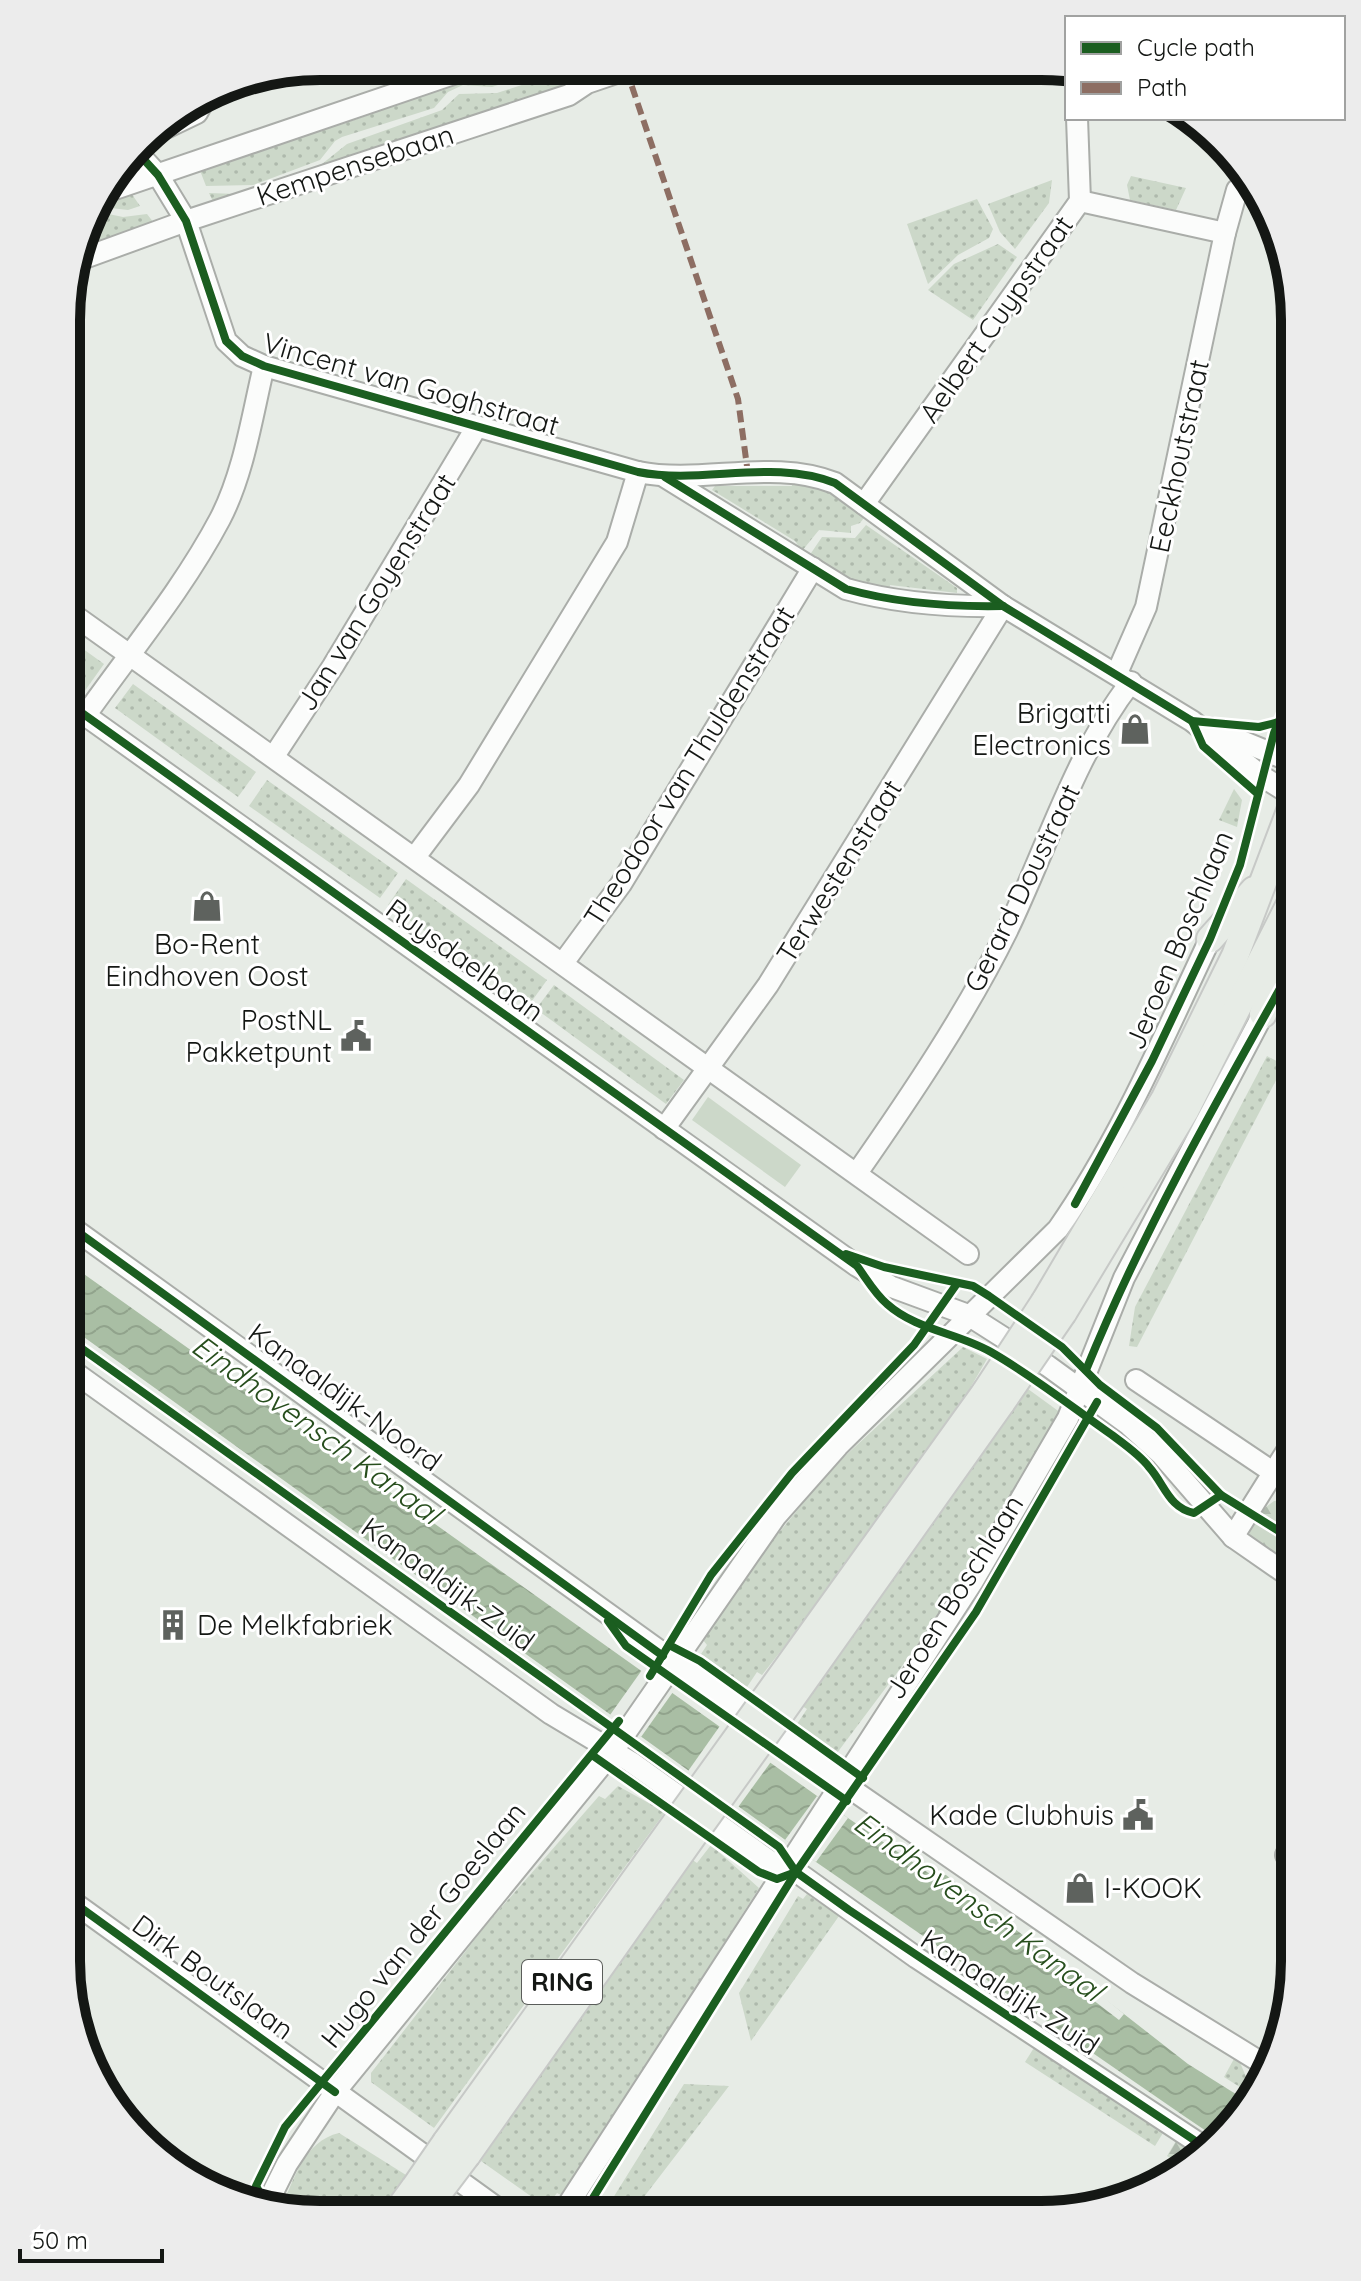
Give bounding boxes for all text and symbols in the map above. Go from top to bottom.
legend [1065,16,1345,120]
text: Cycle path [1137,32,1255,62]
text: Path [1137,72,1188,102]
street label: Kempensebaan [252,116,458,213]
street label: Aelbert Cuypstraat [911,208,1080,429]
street label: Vincent van Goghstraat [259,324,563,443]
street label: Eeckhoutstraat [1141,356,1216,556]
street label: Jan van Goyenstraat [288,467,463,717]
street label: Theodoor van Thuldenstraat [575,599,802,932]
place label: Brigatti Electronics [972,695,1111,762]
shop icon: Brigatti Electronics [1118,712,1152,746]
street label: Terwestenstraat [768,773,909,969]
street label: Gerard Doustraat [956,778,1087,998]
street label: Jeroen Boschlaan [1117,825,1240,1054]
shop icon: Bo-Rent Eindhoven Oost [190,889,224,923]
street label: Ruysdaelbaan [379,891,551,1029]
place label: Bo-Rent Eindhoven Oost [105,926,309,993]
place label: PostNL Pakketpunt [185,1002,332,1069]
public building icon: PostNL Pakketpunt [339,1019,373,1053]
street label: Kanaaldijk-Noord [242,1315,449,1478]
water label: Eindhovensch Kanaal [185,1326,451,1534]
street label: Jeroen Boschlaan [877,1488,1030,1705]
street label: Kanaaldijk-Zuid [355,1509,542,1658]
place label: De Melkfabriek [197,1607,393,1642]
building icon: De Melkfabriek [156,1608,190,1642]
street label: Hugo van der Goeslaan [313,1795,533,2055]
place label: Kade Clubhuis [929,1797,1114,1832]
public building icon: Kade Clubhuis [1121,1798,1155,1832]
water label: Eindhovensch Kanaal [847,1803,1113,2011]
place label: I-KOOK [1104,1870,1202,1905]
shop icon: I-KOOK [1063,1871,1097,1905]
street label: Dirk Boutslaan [126,1906,301,2047]
street label: Kanaaldijk-Zuid [915,1921,1106,2062]
road number: RING [522,1960,602,2004]
scale bar [20,2213,162,2263]
text: 50 m [32,2225,88,2255]

